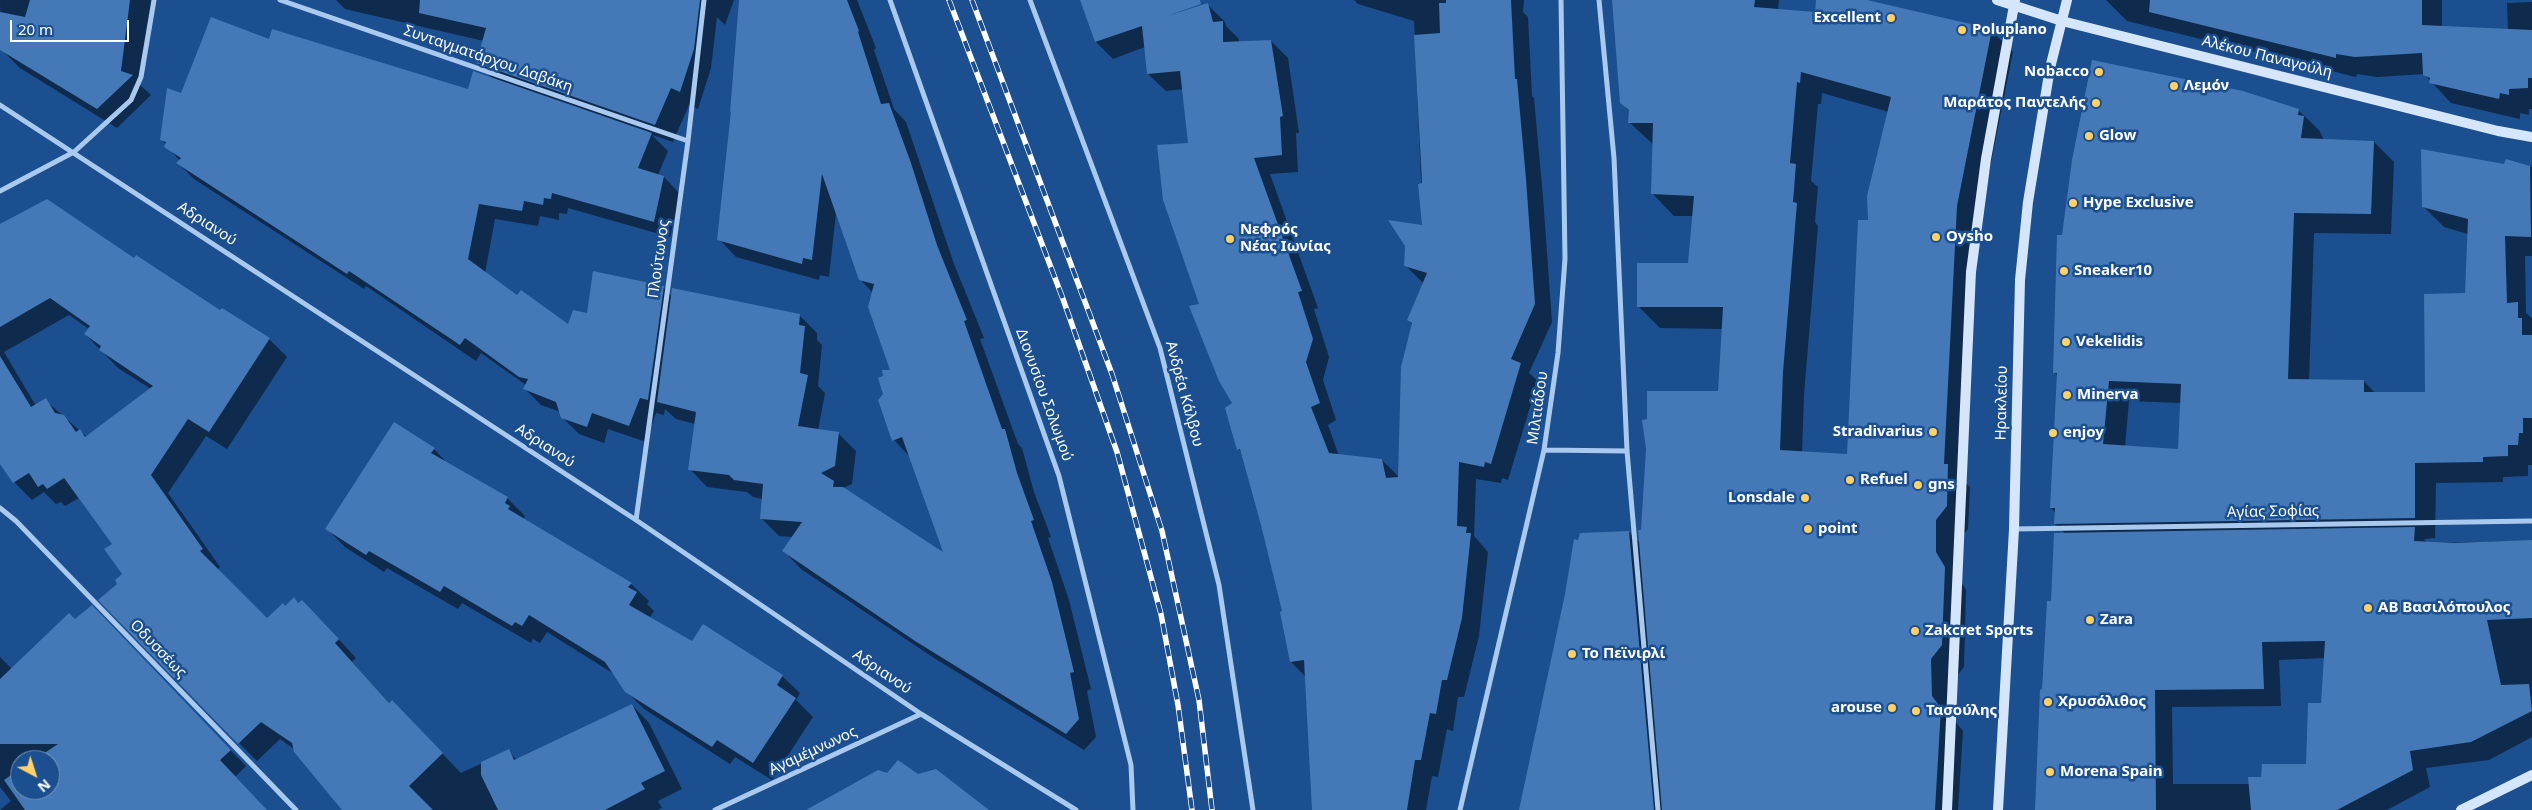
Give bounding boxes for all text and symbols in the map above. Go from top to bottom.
place label: Excellent [1813,9,1881,27]
scale bar [12,10,131,42]
marker: Excellent [1885,12,1897,24]
text: 20 m [18,19,53,39]
place label: Poluplano [1972,21,2047,39]
street label: Συνταγματάρχου Δαβάκη [401,22,575,96]
marker: Poluplano [1956,24,1968,36]
street label: Αλέκου Παναγούλη [2200,32,2334,82]
place label: Nobacco [2024,63,2089,81]
marker: Nobacco [2093,66,2105,78]
place label: Λεμόν [2184,77,2229,95]
marker: Λεμόν [2168,80,2180,92]
place label: Μαράτος Παντελής [1943,94,2086,112]
marker: Μαράτος Παντελής [2090,97,2102,109]
place label: Glow [2099,127,2136,145]
marker: Glow [2083,130,2095,142]
place label: Hype Exclusive [2083,194,2194,212]
marker: Hype Exclusive [2067,197,2079,209]
street label: Αδριανού [174,198,240,250]
street label: Πλούτωνος [645,219,673,299]
place label: Νεφρός Νέας Ιωνίας [1240,221,1331,256]
place label: Oysho [1946,228,1993,246]
marker: Oysho [1930,231,1942,243]
marker: Νεφρός Νέας Ιωνίας [1224,233,1236,245]
place label: Sneaker10 [2074,262,2152,280]
marker: Sneaker10 [2058,265,2070,277]
street label: Διονυσίου Σολωμού [1012,326,1076,464]
place label: Vekelidis [2076,333,2143,351]
marker: Vekelidis [2060,336,2072,348]
street label: Ανδρέα Κάλβου [1161,339,1207,449]
street label: Ηρακλείου [1992,365,2012,441]
street label: Μιλτιάδου [1524,370,1552,446]
place label: Minerva [2077,386,2139,404]
marker: Minerva [2061,389,2073,401]
street label: Αδριανού [512,420,578,472]
place label: Stradivarius [1833,423,1923,441]
place label: enjoy [2063,424,2104,442]
marker: Stradivarius [1927,426,1939,438]
marker: enjoy [2047,427,2059,439]
place label: Refuel [1860,471,1908,489]
marker: Refuel [1844,474,1856,486]
place label: gns [1928,476,1955,494]
marker: gns [1912,479,1924,491]
place label: Lonsdale [1728,489,1795,507]
marker: Lonsdale [1799,492,1811,504]
street label: Αγίας Σοφίας [2227,502,2319,522]
place label: point [1818,520,1858,538]
marker: point [1802,523,1814,535]
place label: ΑΒ Βασιλόπουλος [2378,599,2510,617]
marker: ΑΒ Βασιλόπουλος [2362,602,2374,614]
place label: Zara [2100,611,2133,629]
marker: Zara [2084,614,2096,626]
street label: Οδυσσέως [126,616,190,682]
place label: Zakcret Sports [1925,622,2033,640]
marker: Zakcret Sports [1909,625,1921,637]
place label: Το Πεϊνιρλί [1582,645,1666,663]
street label: Αδριανού [849,646,915,698]
marker: Το Πεϊνιρλί [1566,648,1578,660]
place label: Χρυσόλιθος [2058,693,2146,711]
marker: Χρυσόλιθος [2042,696,2054,708]
place label: arouse [1831,699,1882,717]
marker: arouse [1886,702,1898,714]
place label: Τασούλης [1926,702,1997,720]
marker: Τασούλης [1910,705,1922,717]
street label: Αγαμέμνωνος [766,723,860,779]
north arrow [10,750,60,800]
place label: Morena Spain [2060,763,2162,781]
marker: Morena Spain [2044,766,2056,778]
text: N [34,775,55,797]

